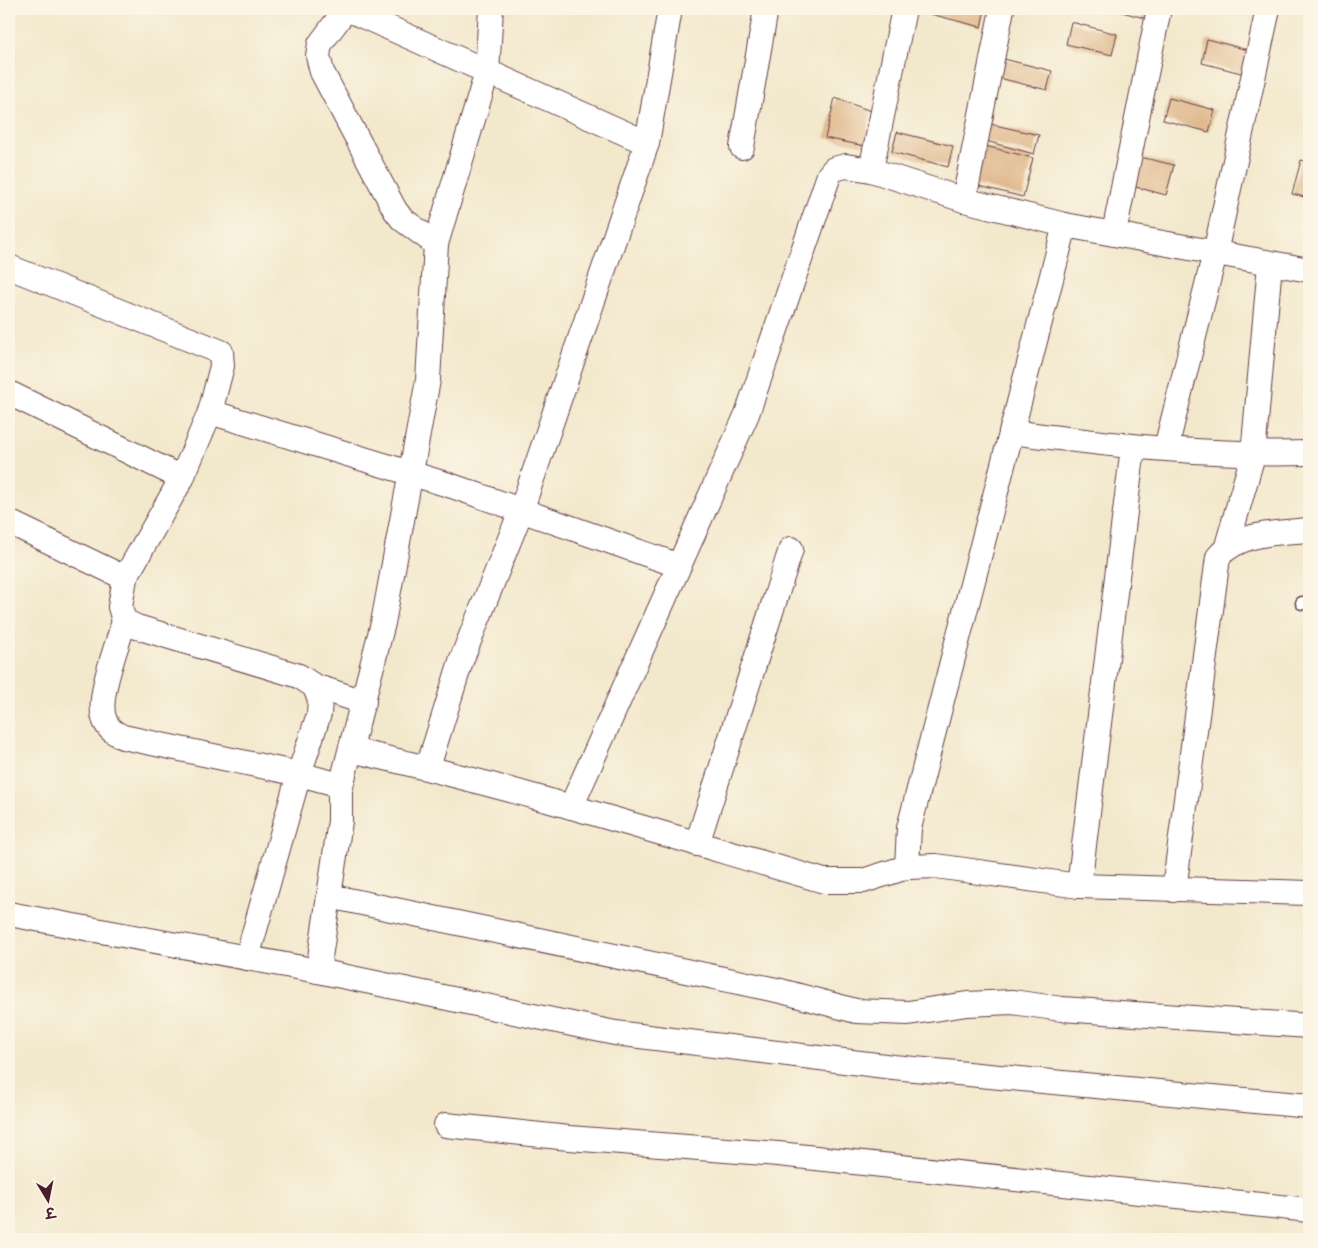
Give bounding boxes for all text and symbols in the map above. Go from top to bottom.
north arrow [22,1176,72,1226]
text: उ [42,1203,58,1222]

